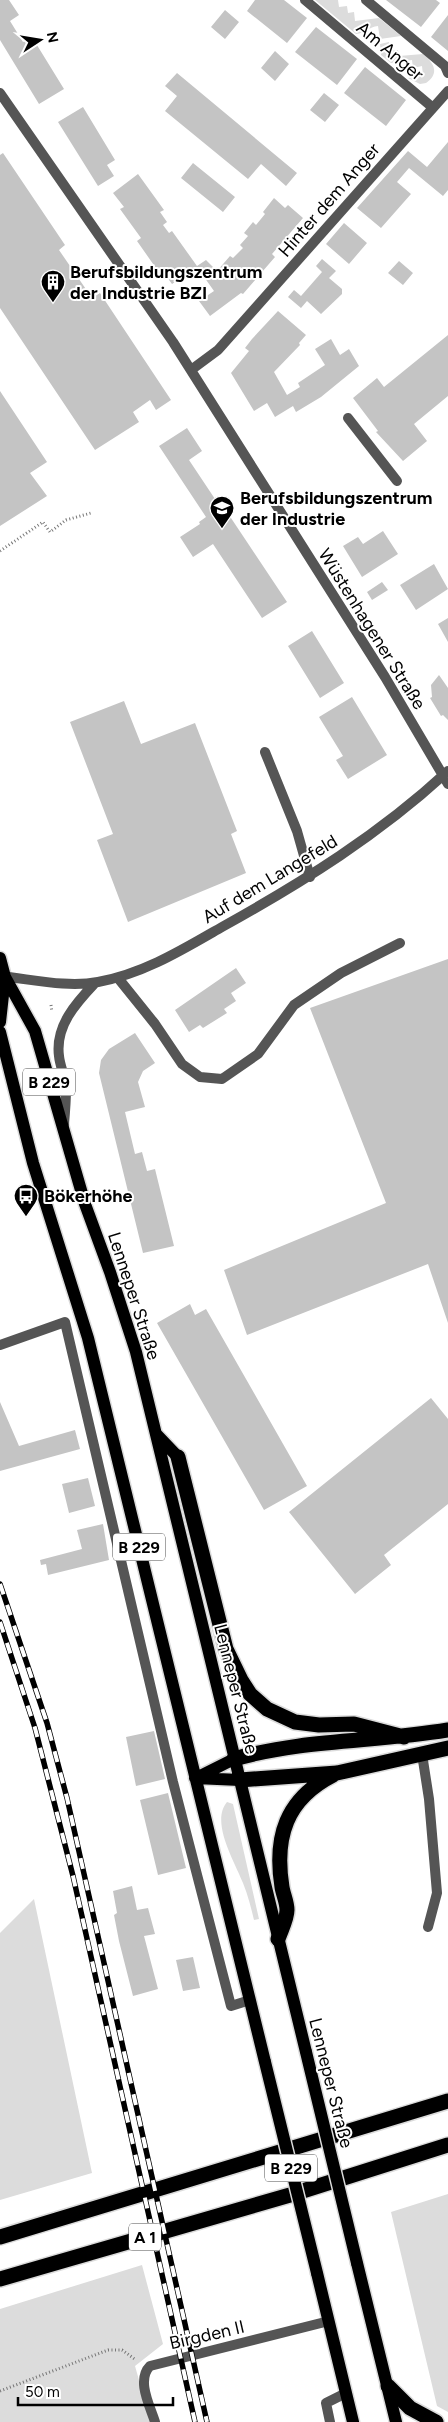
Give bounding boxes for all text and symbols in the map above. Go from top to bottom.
north arrow [15,15,65,65]
street label: Am Anger [352,17,428,85]
text: N [43,30,62,44]
street label: Hinter dem Anger [274,139,384,261]
place label: Berufsbildungszentrum der Industrie BZI [70,261,263,304]
building icon: Berufsbildungszentrum der Industrie BZI [40,269,66,303]
place label: Berufsbildungszentrum der Industrie [240,487,433,530]
school or university icon: Berufsbildungszentrum der Industrie [209,495,235,529]
street label: Wüstenhagener Straße [314,545,431,714]
street label: Auf dem Langefeld [199,830,341,928]
road number: B 229 [23,1068,75,1096]
bus stop icon: Bökerhöhe [13,1183,39,1217]
place label: Bökerhöhe [44,1185,132,1207]
street label: Lenneper Straße [103,1229,165,1363]
road number: B 229 [113,1534,165,1560]
street label: Lenneper Straße [209,1622,263,1756]
street label: Lenneper Straße [304,2016,358,2150]
road number: B 229 [265,2154,317,2182]
road number: A 1 [129,2224,161,2250]
street label: Birgden II [167,2316,247,2354]
scale bar [18,2374,172,2406]
text: 50 m [25,2383,60,2401]

